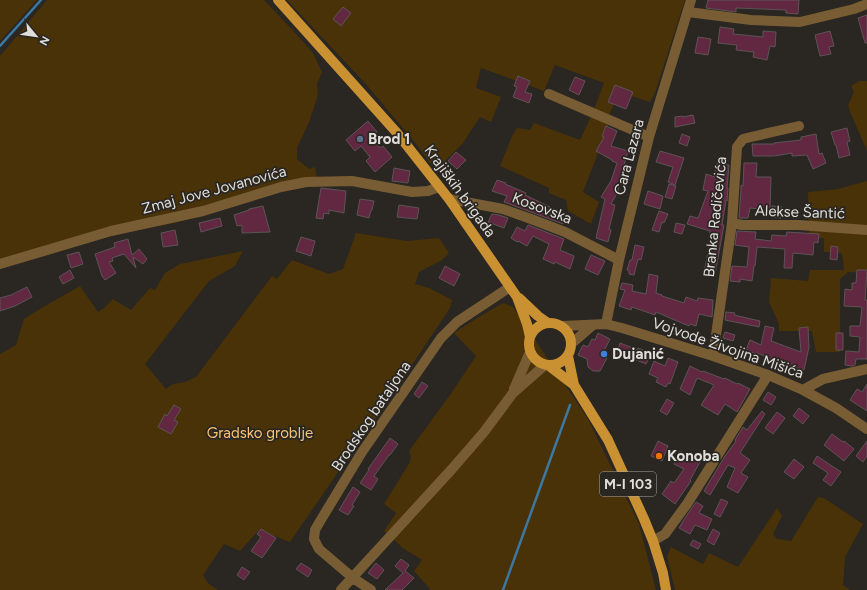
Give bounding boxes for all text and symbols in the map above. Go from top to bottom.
north arrow [16,16,56,56]
text: N [37,34,52,47]
street label: Cara Lazara [610,117,648,197]
place label: Brod 1 [368,130,410,148]
marker: Brod 1 [355,134,365,144]
street label: Krajiških brigada [421,141,499,241]
street label: Branka Radičevića [700,156,730,278]
street label: Zmaj Jove Jovanovića [140,162,288,218]
street label: Kosovska [509,188,575,228]
street label: Alekse Šantić [755,201,845,223]
street label: Vojvode Živojina Mišića [650,314,806,382]
place label: Dujanić [612,345,664,363]
marker: Dujanić [599,349,609,359]
street label: Brodskog bataljona [328,358,414,474]
park label: Gradsko groblje [207,424,313,442]
place label: Konoba [667,447,719,465]
marker: Konoba [654,451,664,461]
road number: M-I 103 [600,472,656,496]

